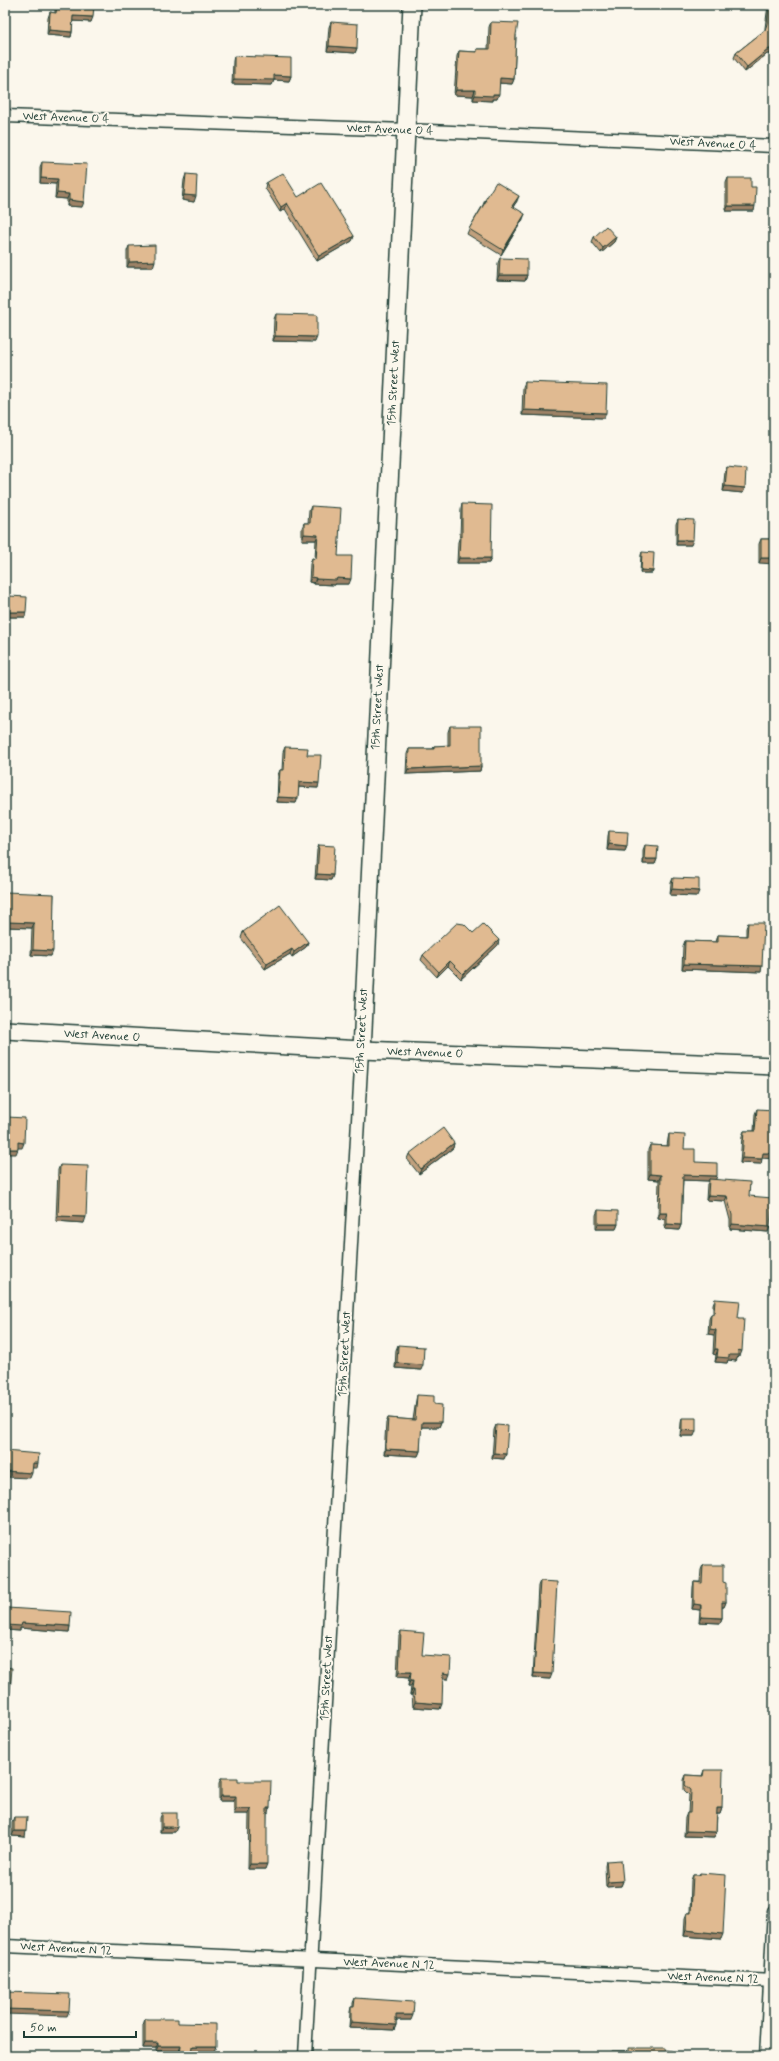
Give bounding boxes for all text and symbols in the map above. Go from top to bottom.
street label: West Avenue O 4 [22,108,110,128]
street label: West Avenue O 4 [346,120,434,140]
street label: West Avenue O 4 [669,134,757,154]
street label: 15th Street West [384,339,404,426]
street label: 15th Street West [368,663,388,750]
street label: 15th Street West [352,987,372,1074]
street label: West Avenue O [63,1026,141,1046]
street label: West Avenue O [386,1044,464,1062]
street label: 15th Street West [335,1310,355,1397]
street label: 15th Street West [317,1634,337,1721]
street label: West Avenue N 12 [20,1939,112,1959]
street label: West Avenue N 12 [343,1954,435,1974]
street label: West Avenue N 12 [667,1968,759,1988]
scale bar [24,2013,136,2039]
text: 50 m [30,2020,57,2036]

